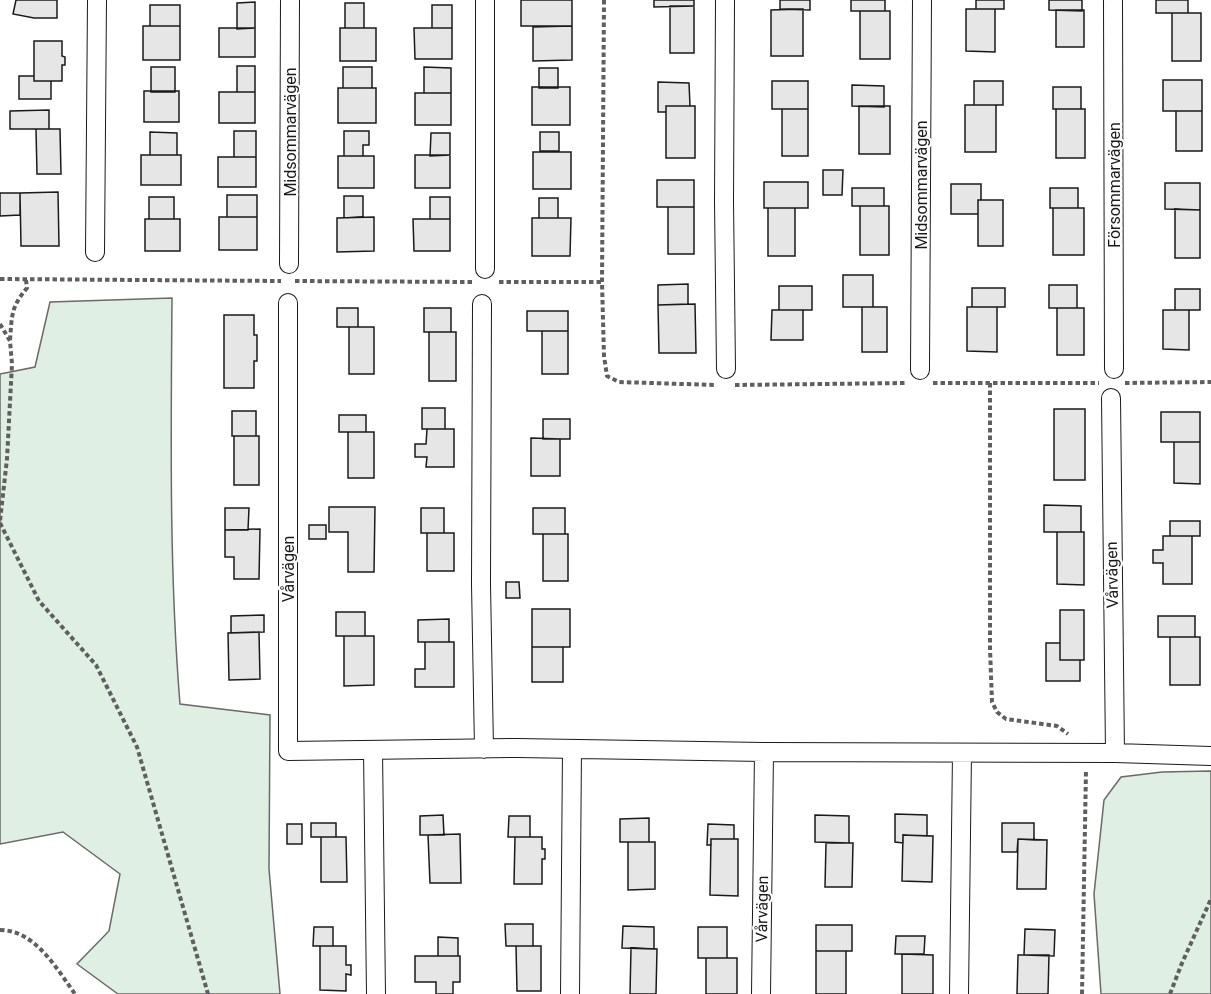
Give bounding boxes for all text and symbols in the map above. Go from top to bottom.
street label: Midsommarvägen [281,67,300,197]
street label: Midsommarvägen [912,120,931,250]
street label: Försommarvägen [1105,122,1124,248]
street label: Vårvägen [279,536,298,602]
street label: Vårvägen [1102,541,1122,609]
street label: Vårvägen [752,875,772,943]

